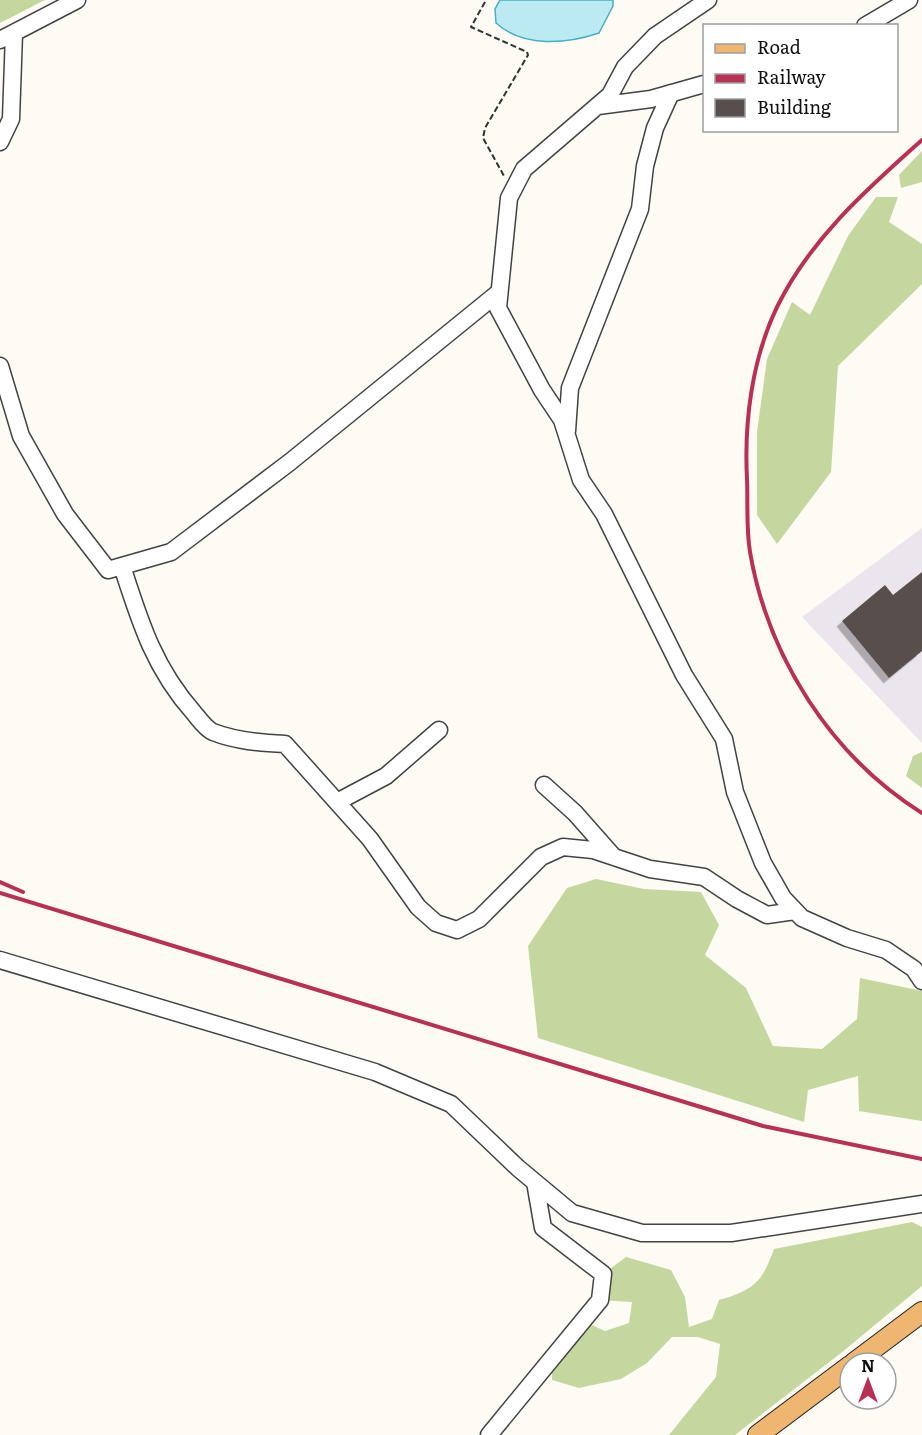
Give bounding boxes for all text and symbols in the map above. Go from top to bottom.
legend [703,24,898,132]
text: Road [757,33,801,60]
text: Railway [757,63,826,90]
text: Building [757,93,832,120]
north arrow [838,1351,898,1411]
text: N [861,1353,875,1377]

